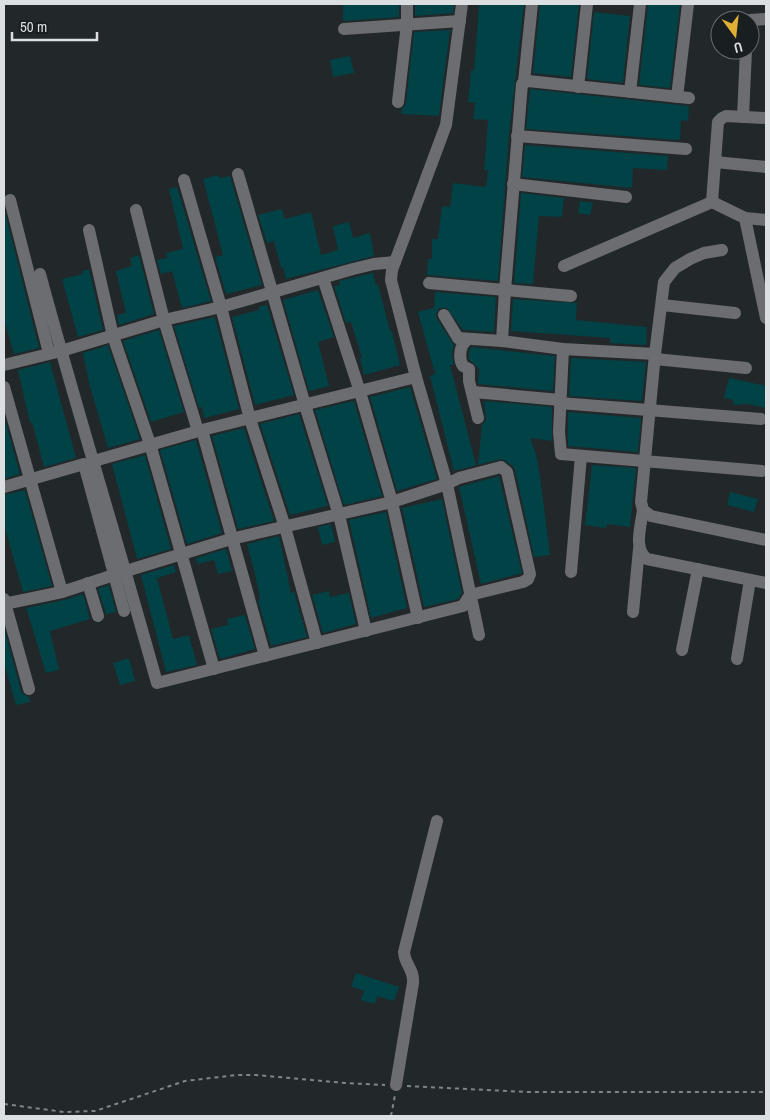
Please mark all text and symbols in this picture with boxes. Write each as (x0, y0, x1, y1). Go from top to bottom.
scale bar (12, 10, 98, 42)
north arrow (710, 10, 760, 60)
text: 50 m (20, 16, 47, 37)
text: U (732, 38, 745, 57)

